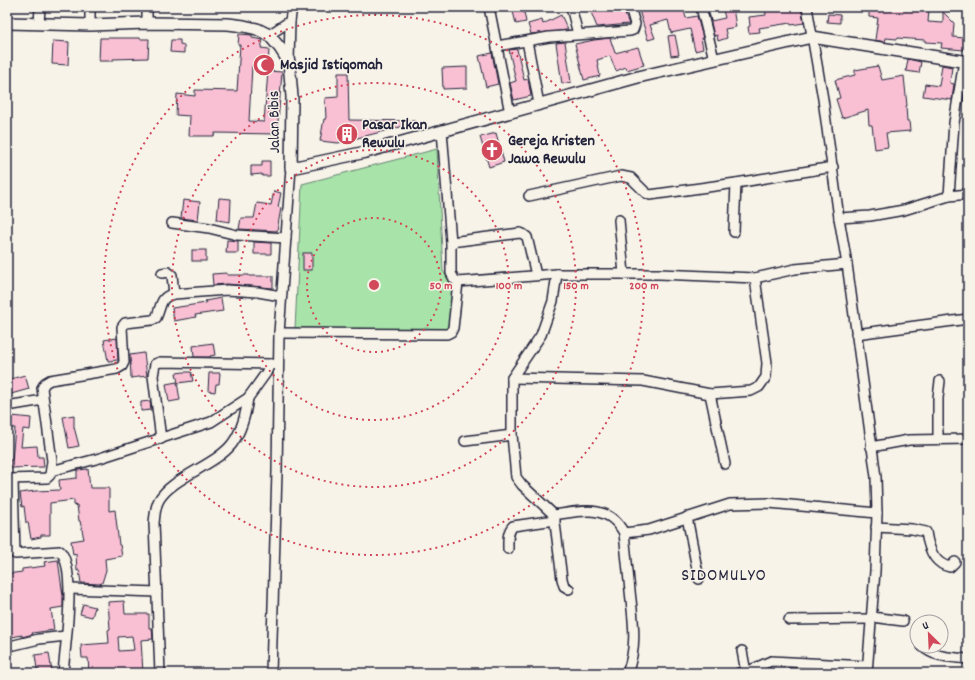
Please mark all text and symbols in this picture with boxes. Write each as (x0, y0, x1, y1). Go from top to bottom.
mosque icon: Masjid Istiqomah (251, 52, 277, 78)
place label: Masjid Istiqomah (280, 54, 383, 77)
street label: Jalan Bibis (263, 90, 287, 154)
place label: Pasar Ikan Rewulu (362, 114, 427, 155)
building icon: Pasar Ikan Rewulu (334, 121, 360, 147)
place label: Gereja Kristen Jawa Rewulu (508, 130, 595, 171)
church icon: Gereja Kristen Jawa Rewulu (479, 137, 505, 163)
centre of rings (367, 278, 381, 292)
text: 50 m (429, 278, 453, 295)
text: 100 m (496, 278, 522, 295)
text: 150 m (563, 278, 589, 295)
text: 200 m (629, 278, 659, 295)
district label: SIDOMULYO (681, 564, 767, 589)
north arrow (909, 614, 949, 654)
text: U (920, 618, 931, 635)

